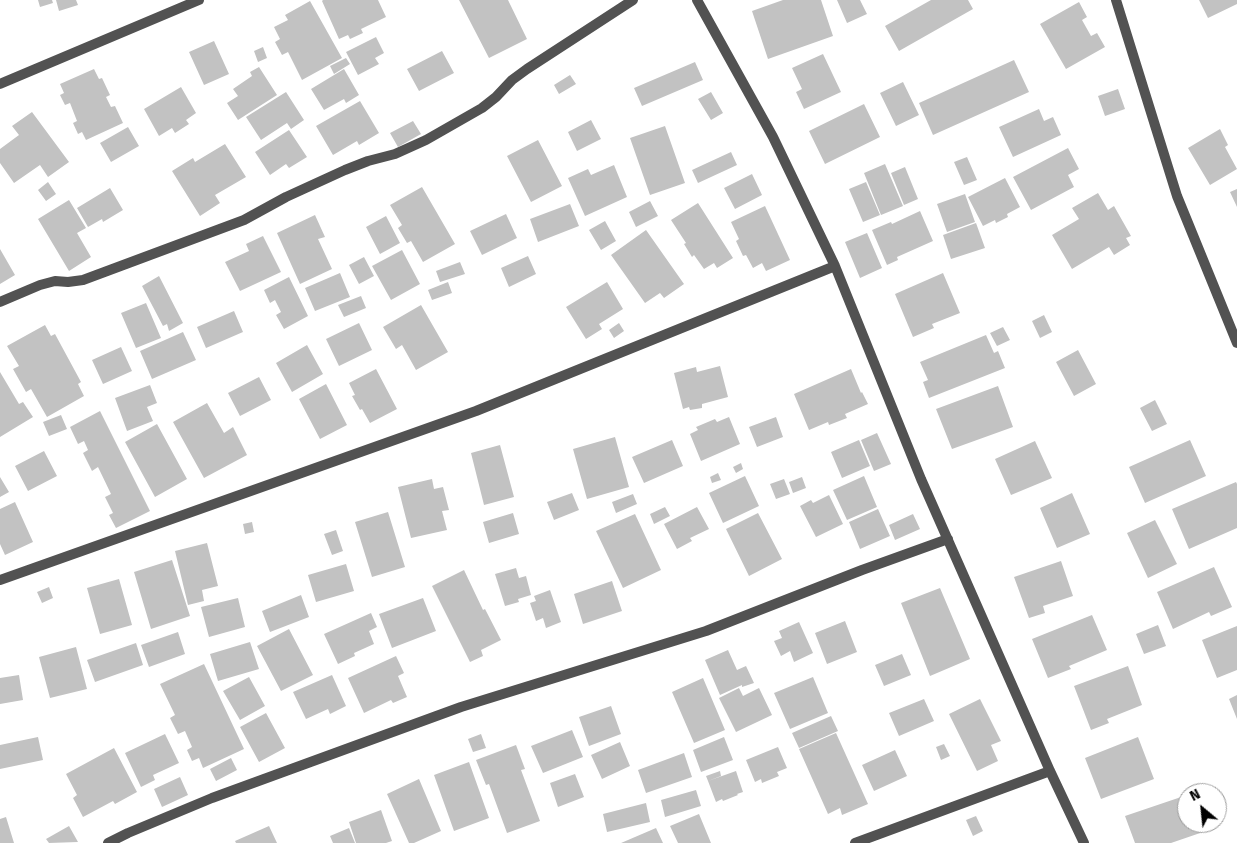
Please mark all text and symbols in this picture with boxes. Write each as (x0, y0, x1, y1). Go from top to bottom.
north arrow (1177, 783, 1227, 833)
text: N (1187, 786, 1203, 805)

